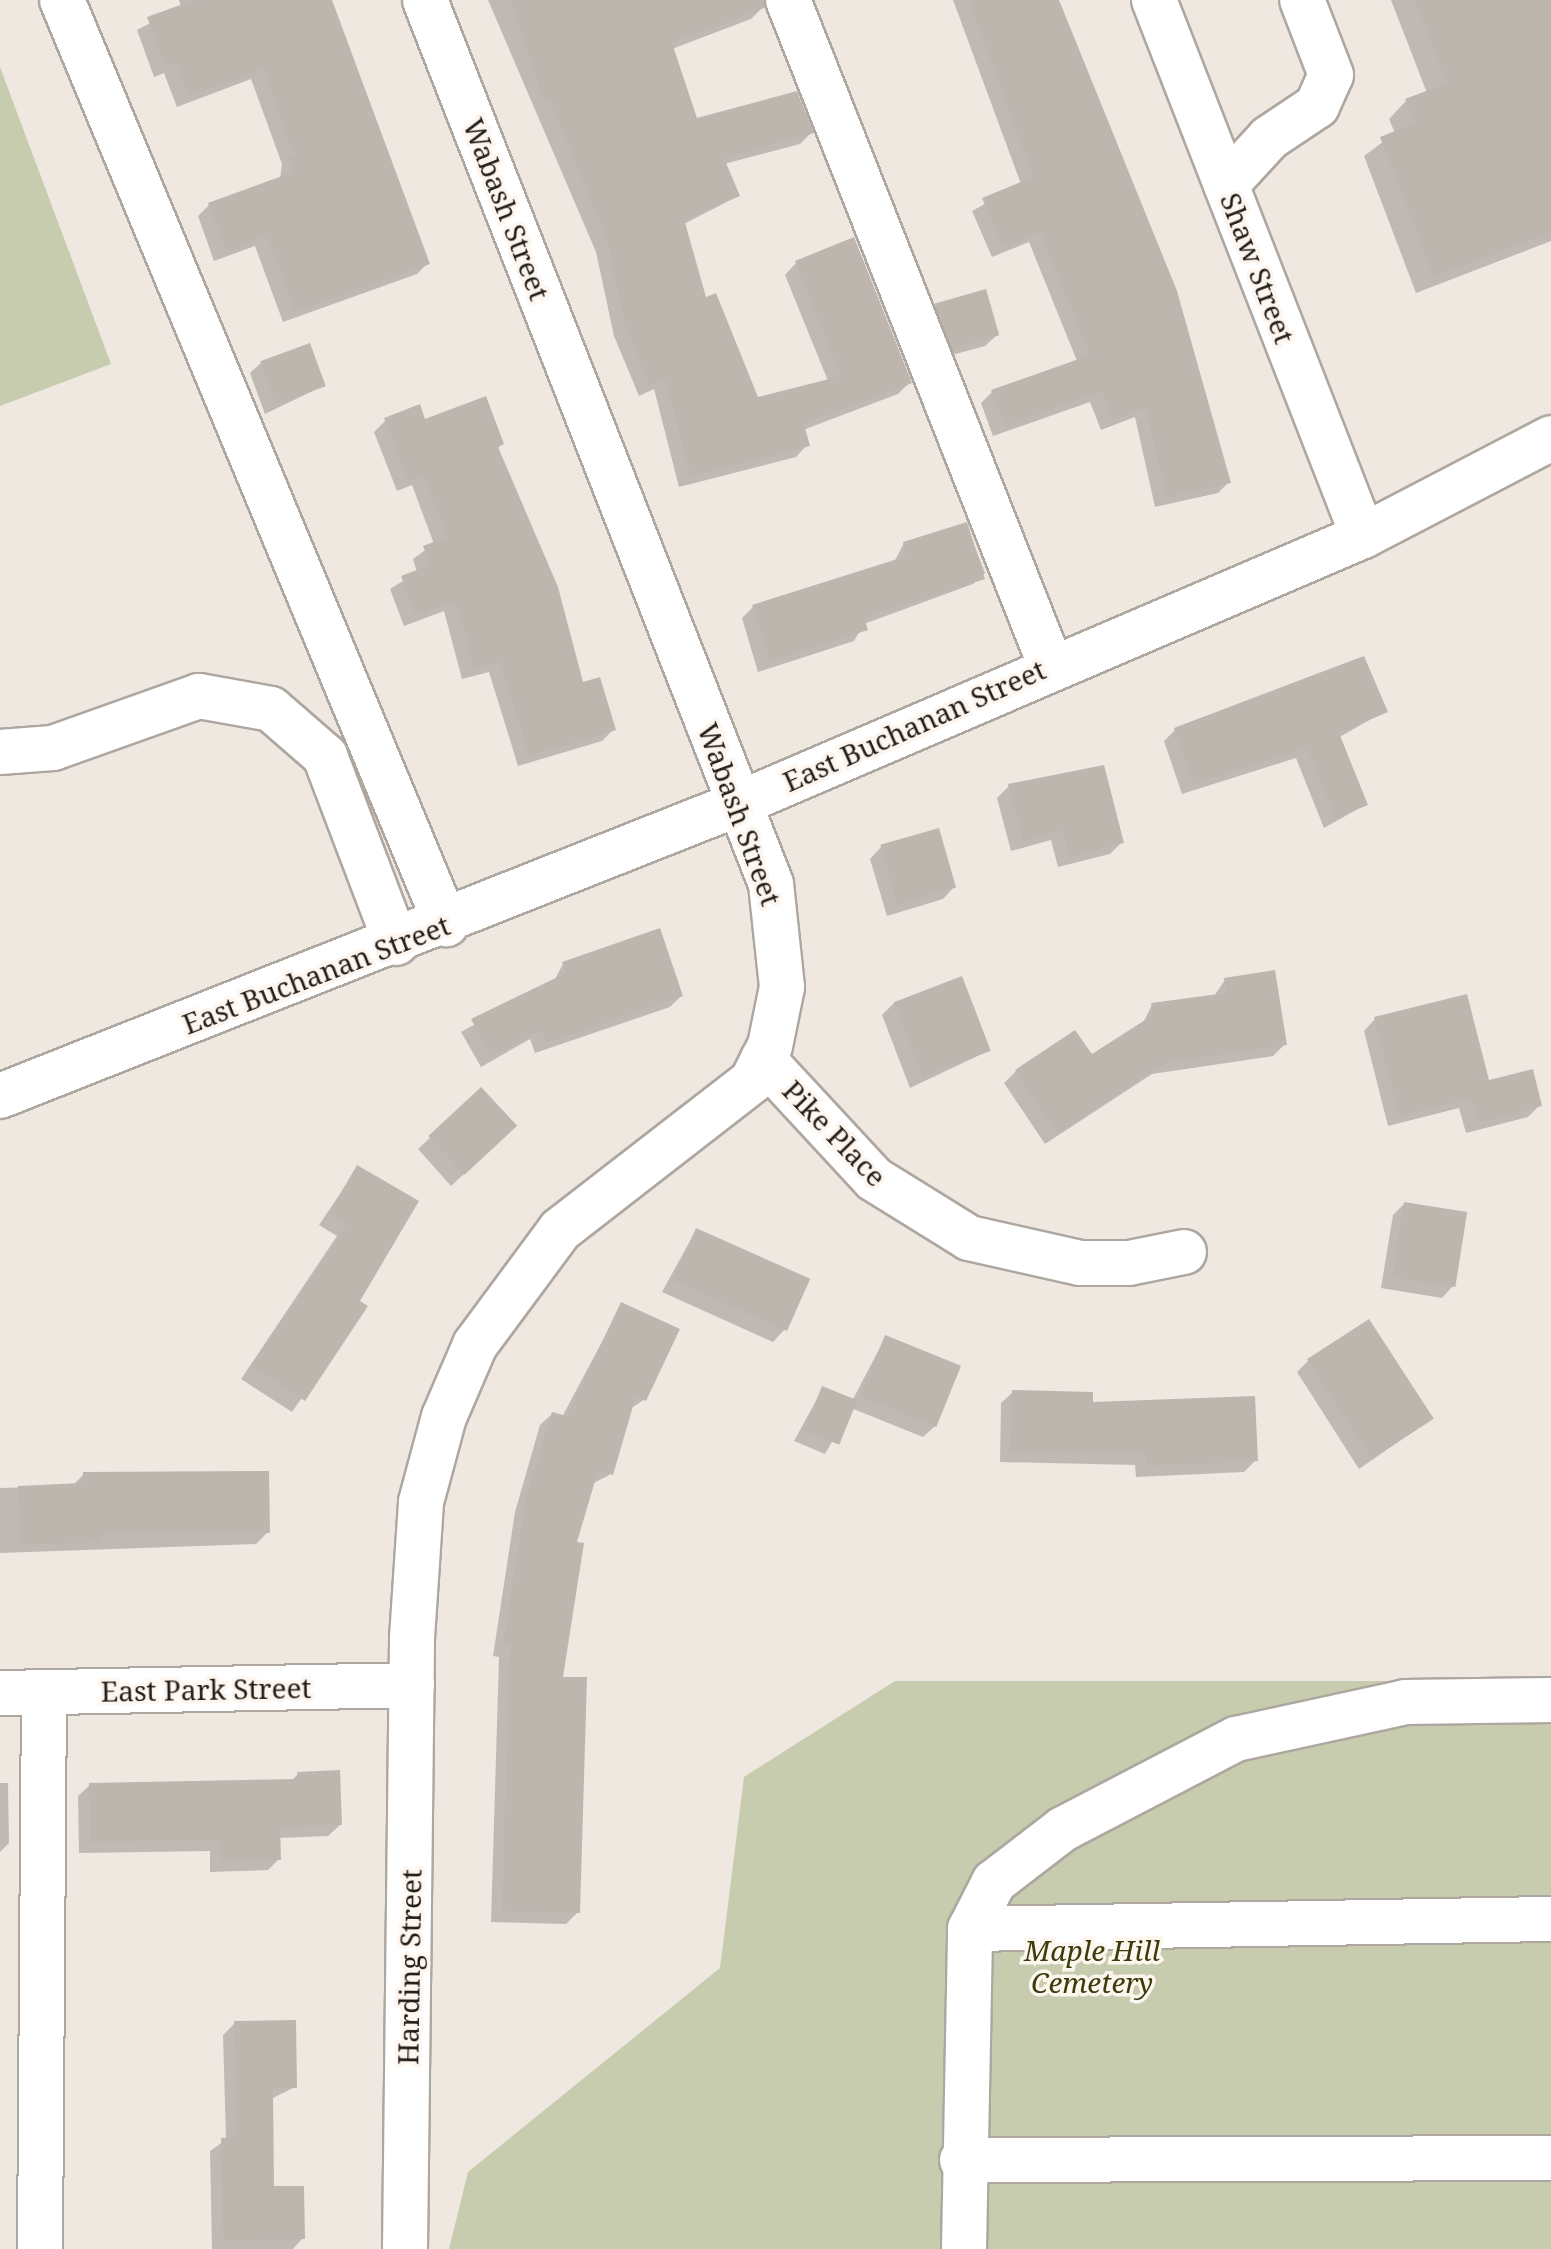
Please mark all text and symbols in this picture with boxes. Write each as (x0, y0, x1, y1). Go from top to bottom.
street label: Wabash Street (457, 113, 557, 305)
street label: Shaw Street (1214, 188, 1302, 348)
street label: East Buchanan Street (778, 652, 1050, 798)
street label: Wabash Street (691, 718, 789, 910)
street label: East Buchanan Street (178, 907, 454, 1041)
street label: Pike Place (776, 1073, 894, 1193)
street label: East Park Street (100, 1670, 312, 1708)
street label: Harding Street (390, 1869, 428, 2065)
park label: Maple Hill Cemetery (1024, 1933, 1160, 1999)

